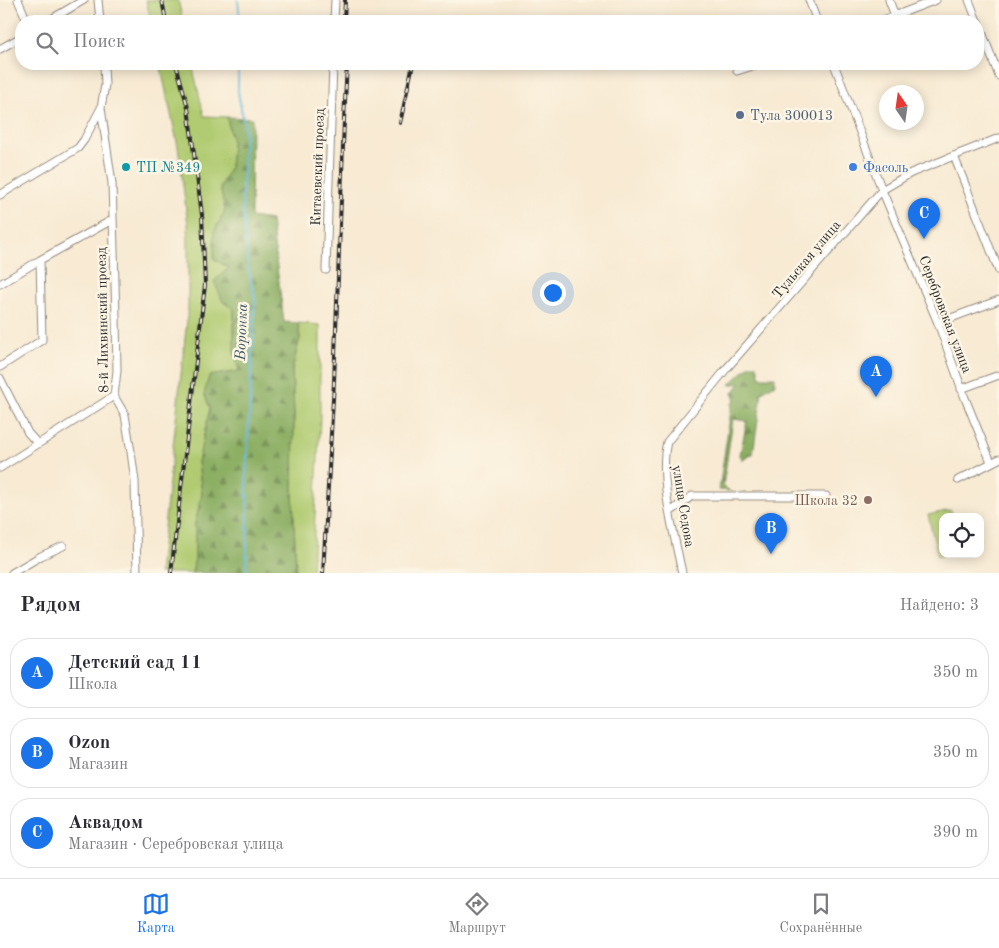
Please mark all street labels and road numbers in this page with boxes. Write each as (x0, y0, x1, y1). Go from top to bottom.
street label: Китаевский проезд (309, 108, 327, 226)
street label: Тульская улица (770, 218, 843, 301)
street label: 8-й Лихвинский проезд (95, 247, 111, 393)
street label: Серебровская улица (916, 254, 974, 375)
street label: улица Седова (670, 464, 696, 548)

